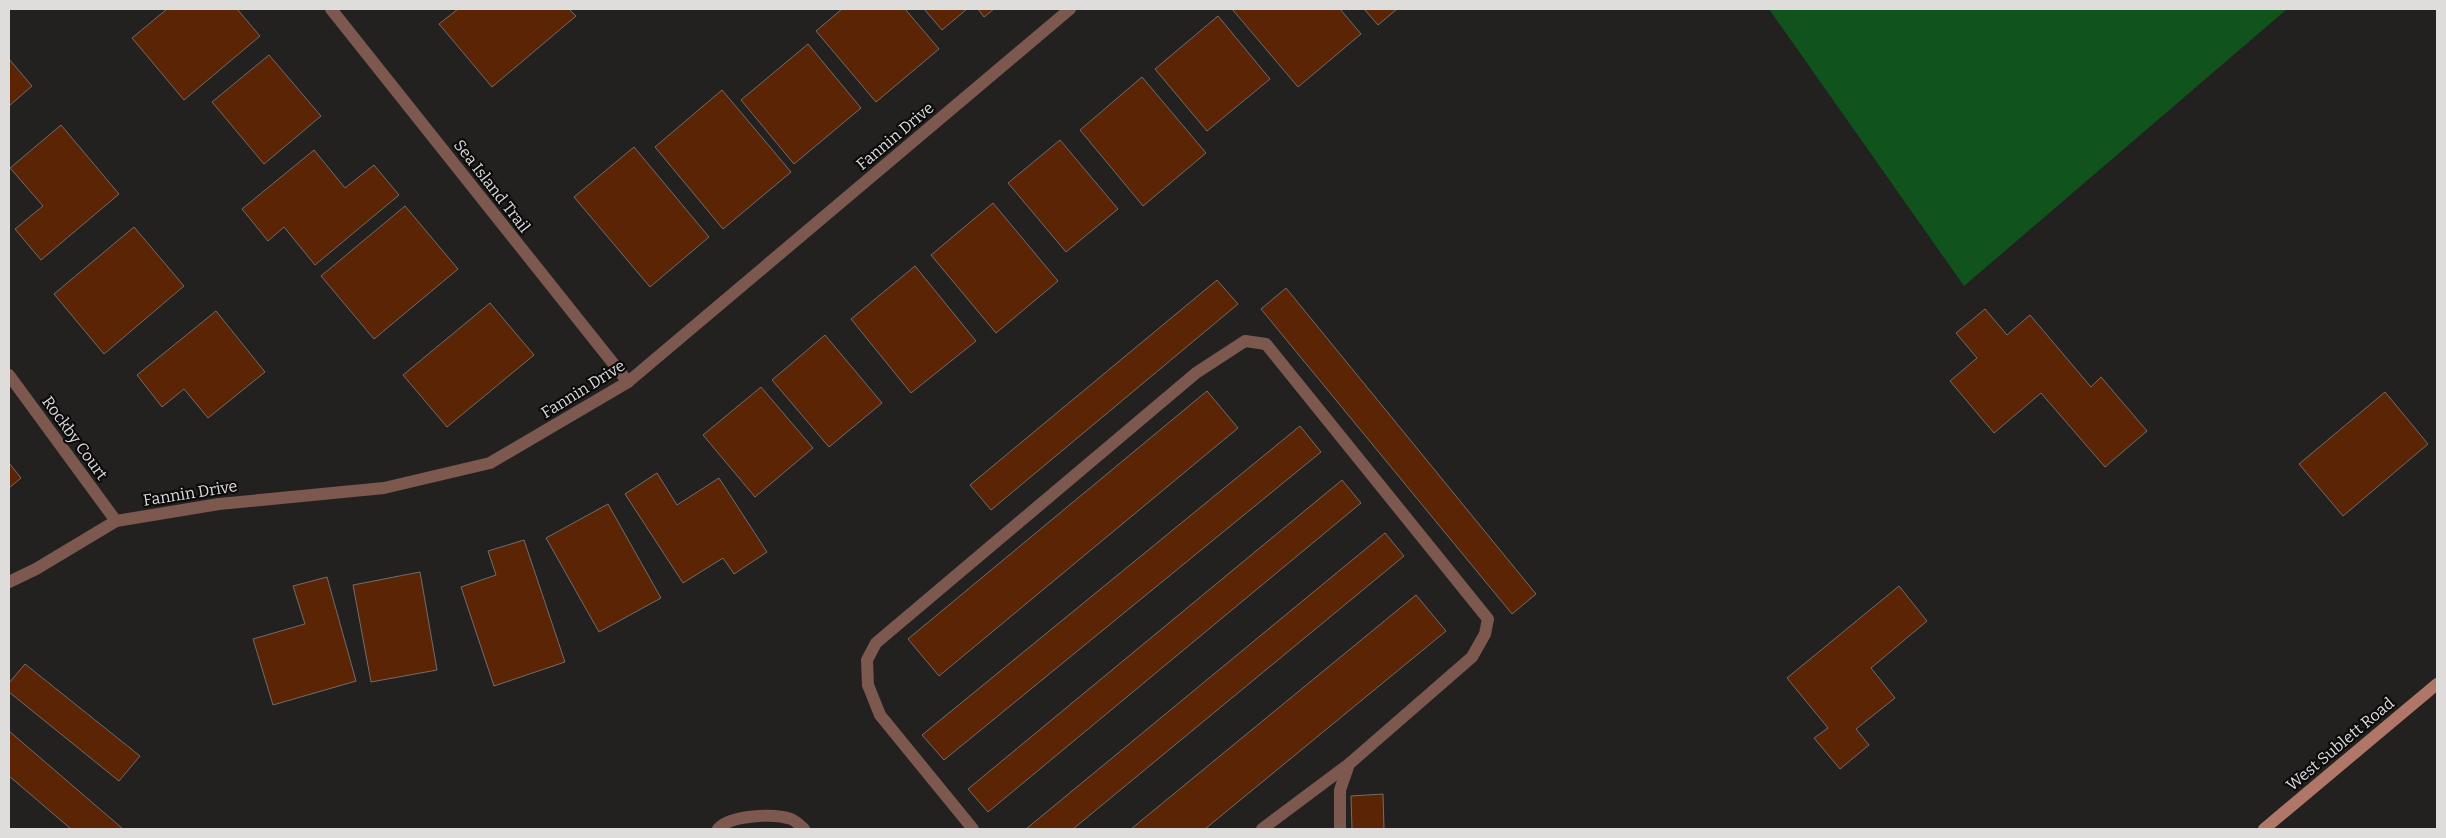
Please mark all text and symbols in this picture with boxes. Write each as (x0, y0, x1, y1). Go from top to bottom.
street label: Fannin Drive (852, 98, 938, 174)
street label: Sea Island Trail (450, 136, 534, 237)
street label: Fannin Drive (538, 356, 628, 422)
street label: Rockby Court (38, 393, 112, 484)
street label: Fannin Drive (142, 476, 238, 510)
street label: West Sublett Road (2282, 693, 2398, 795)

